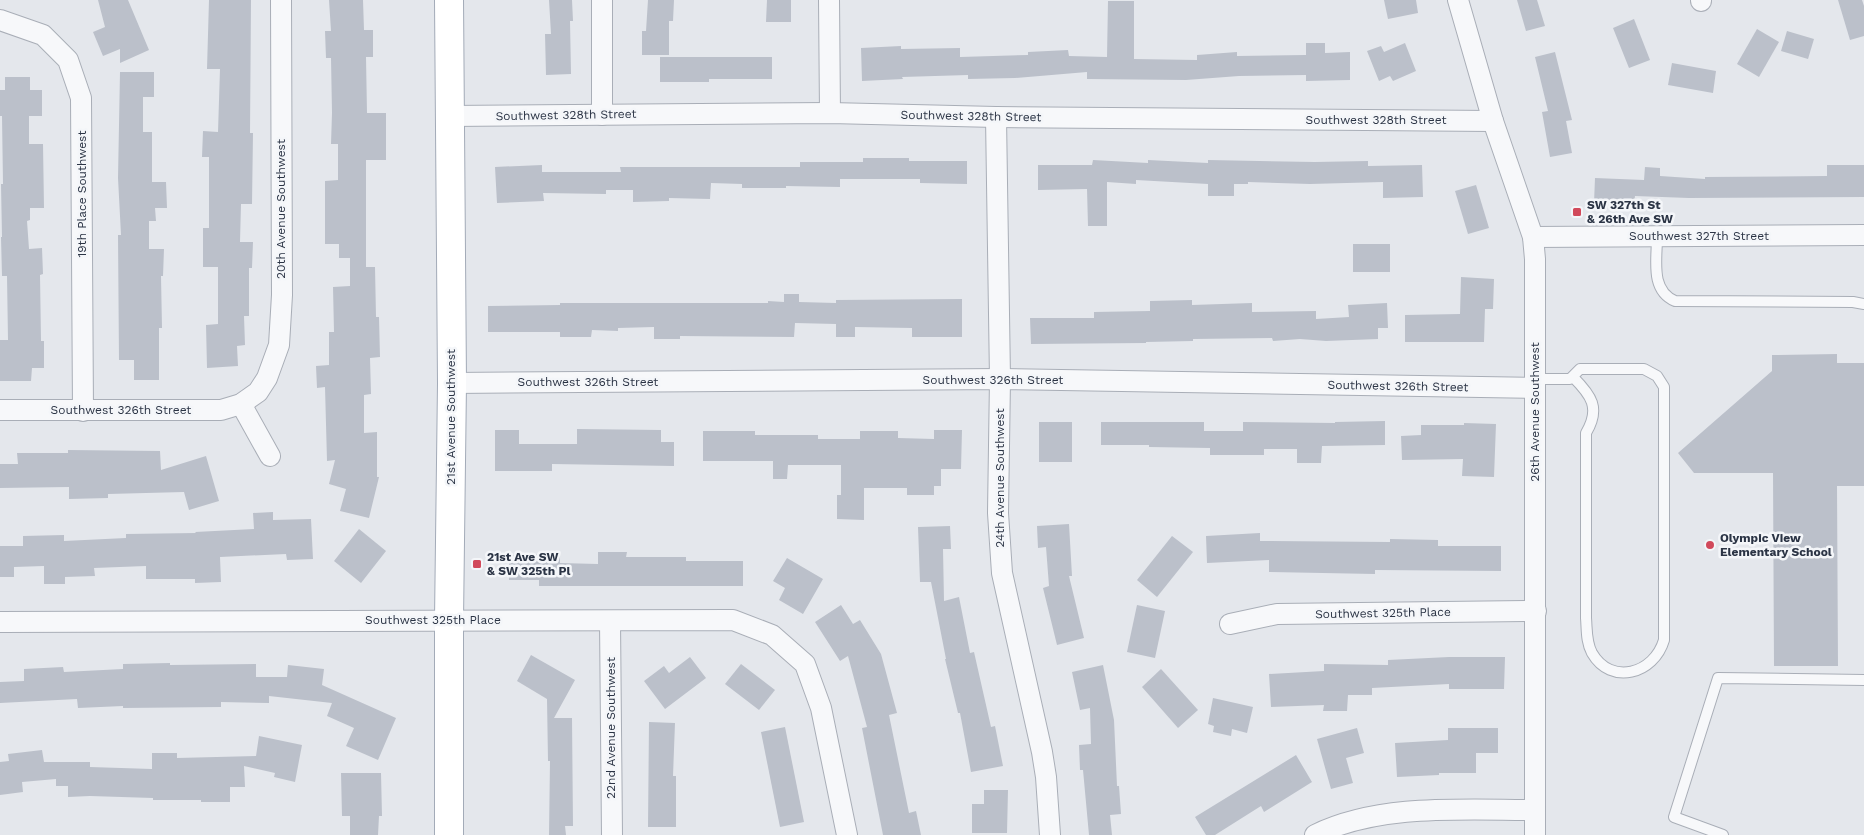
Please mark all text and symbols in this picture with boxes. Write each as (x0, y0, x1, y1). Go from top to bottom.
street label: Southwest 328th Street (495, 107, 637, 123)
street label: Southwest 328th Street (900, 108, 1042, 124)
street label: Southwest 328th Street (1306, 113, 1446, 127)
street label: 19th Place Southwest (75, 131, 89, 257)
street label: 20th Avenue Southwest (274, 139, 288, 279)
place label: SW 327th St & 26th Ave SW (1587, 198, 1673, 226)
marker: SW 327th St & 26th Ave SW (1571, 206, 1583, 218)
street label: Southwest 327th Street (1629, 229, 1769, 243)
street label: 26th Avenue Southwest (1528, 342, 1542, 482)
street label: 21st Avenue Southwest (444, 349, 458, 485)
street label: Southwest 326th Street (923, 373, 1063, 387)
street label: Southwest 326th Street (518, 375, 658, 389)
street label: Southwest 326th Street (1327, 378, 1469, 394)
street label: Southwest 326th Street (51, 403, 191, 417)
street label: 24th Avenue Southwest (993, 408, 1007, 548)
place label: Olympic View Elementary School (1720, 531, 1832, 559)
marker: Olympic View Elementary School (1704, 539, 1716, 551)
place label: 21st Ave SW & SW 325th Pl (487, 550, 571, 578)
marker: 21st Ave SW & SW 325th Pl (471, 558, 483, 570)
street label: Southwest 325th Place (1315, 605, 1451, 621)
street label: Southwest 325th Place (365, 613, 501, 627)
street label: 22nd Avenue Southwest (604, 657, 618, 799)

